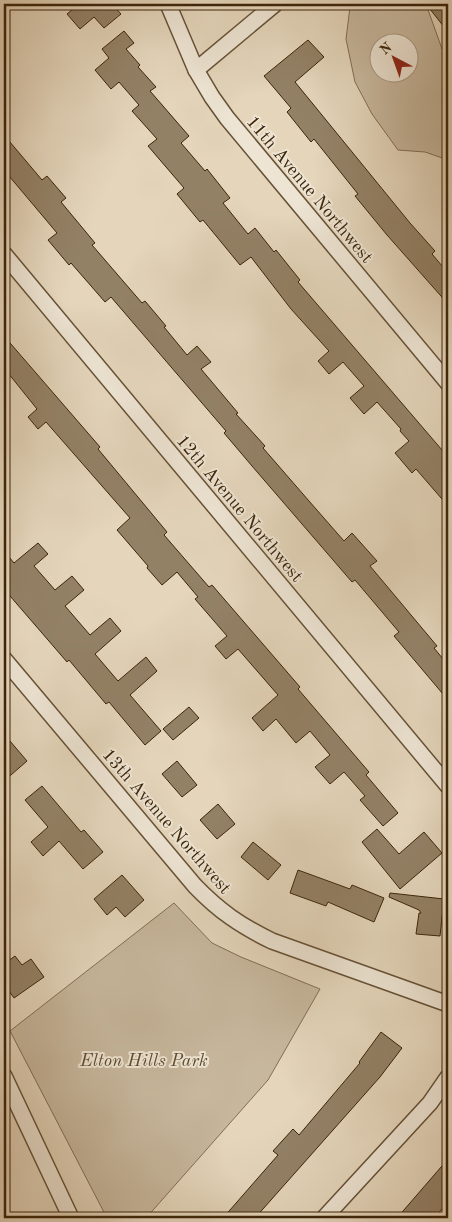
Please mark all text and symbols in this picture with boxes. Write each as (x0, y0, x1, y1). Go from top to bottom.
north arrow (370, 32, 420, 82)
text: N (377, 40, 395, 58)
street label: 11th Avenue Northwest (243, 113, 376, 267)
street label: 12th Avenue Northwest (173, 432, 306, 586)
street label: 13th Avenue Northwest (98, 746, 234, 898)
park label: Elton Hills Park (79, 1052, 208, 1070)

